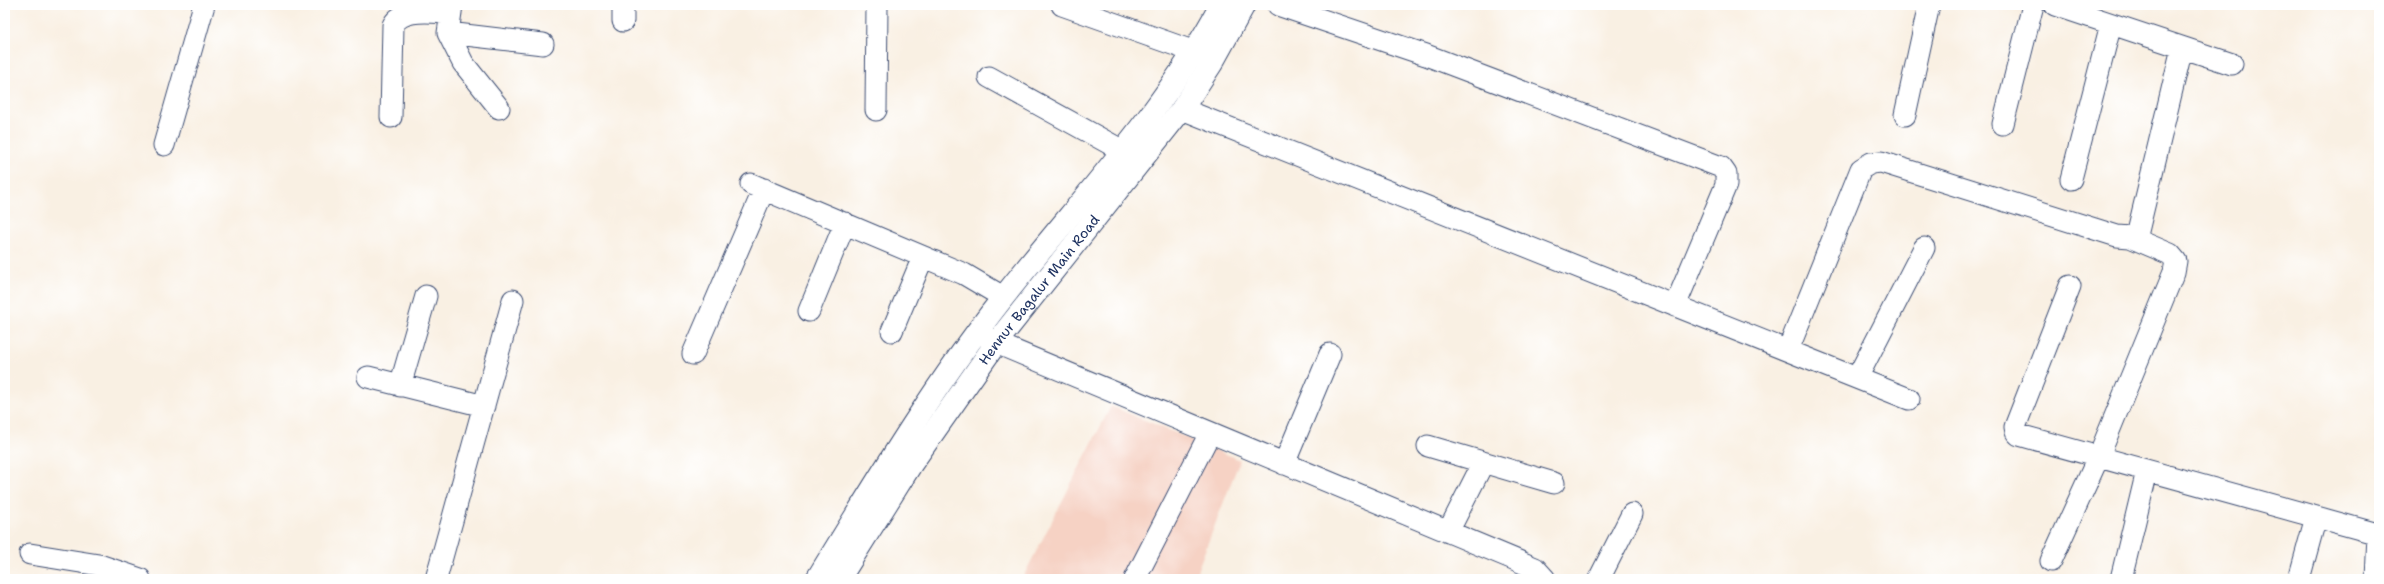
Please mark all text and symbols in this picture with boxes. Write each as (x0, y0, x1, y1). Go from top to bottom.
street label: Hennur Bagalur Main Road (975, 211, 1104, 368)

